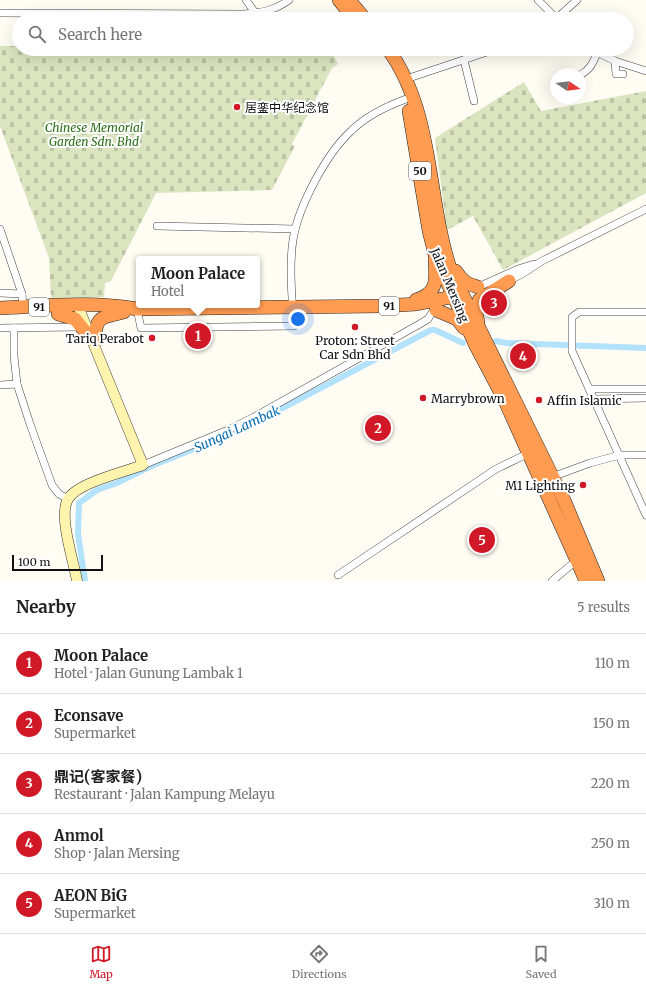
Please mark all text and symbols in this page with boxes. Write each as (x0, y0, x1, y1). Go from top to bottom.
search box (12, 12, 634, 56)
icon: search (26, 23, 48, 45)
text: Search here (58, 25, 142, 44)
north arrow (550, 68, 586, 104)
place label: 居銮中华纪念馆 (245, 100, 329, 115)
marker: 居銮中华纪念馆 (232, 102, 242, 112)
park label: Chinese Memorial Garden Sdn. Bhd (45, 120, 144, 149)
road number: 50 (409, 162, 431, 180)
street label: Jalan Mersing (427, 245, 473, 325)
popup (136, 256, 260, 308)
text: Moon Palace (151, 264, 245, 283)
text: Hotel (151, 283, 184, 300)
pin: 3 (481, 288, 507, 318)
road number: 91 (379, 297, 399, 315)
road number: 91 (29, 298, 49, 316)
your location (288, 309, 308, 329)
pin: 1 (185, 321, 211, 351)
marker: Proton: Street Car Sdn Bhd (350, 322, 360, 332)
place label: Tariq Perabot (66, 331, 144, 346)
marker: Tariq Perabot (147, 333, 157, 343)
place label: Proton: Street Car Sdn Bhd (315, 333, 395, 362)
pin: 4 (510, 341, 536, 371)
place label: Marrybrown (431, 391, 505, 406)
marker: Marrybrown (418, 393, 428, 403)
place label: Affin Islamic (546, 393, 622, 408)
marker: Affin Islamic (534, 395, 544, 405)
water label: Sungai Lambak (191, 402, 283, 456)
pin: 2 (365, 413, 391, 443)
place label: M1 Lighting (505, 478, 576, 493)
marker: M1 Lighting (578, 480, 588, 490)
pin: 5 (469, 525, 495, 555)
scale bar (12, 553, 103, 572)
text: 100 m (18, 555, 50, 569)
text: Nearby (16, 596, 76, 618)
text: 5 results (577, 599, 630, 616)
text: Moon Palace (54, 646, 148, 665)
text: 1 (26, 655, 32, 672)
text: 110 m (595, 655, 630, 672)
text: Hotel · Jalan Gunung Lambak 1 (54, 665, 243, 682)
text: Econsave (54, 706, 123, 725)
text: 2 (25, 715, 33, 732)
text: 150 m (593, 715, 630, 732)
text: Supermarket (54, 725, 136, 742)
text: 鼎记(客家餐) (54, 767, 142, 786)
text: 3 (25, 775, 33, 792)
text: 220 m (591, 775, 630, 792)
text: Restaurant · Jalan Kampung Melayu (54, 786, 275, 803)
text: Anmol (54, 826, 104, 845)
text: 4 (25, 835, 33, 852)
text: 250 m (591, 835, 630, 852)
text: Shop · Jalan Mersing (54, 845, 180, 862)
text: AEON BiG (54, 886, 127, 905)
text: 5 (25, 895, 33, 912)
text: 310 m (593, 895, 630, 912)
text: Supermarket (54, 905, 136, 922)
tab: Map (89, 943, 113, 981)
tab: Directions (292, 943, 347, 981)
tab: Saved (525, 943, 557, 981)

